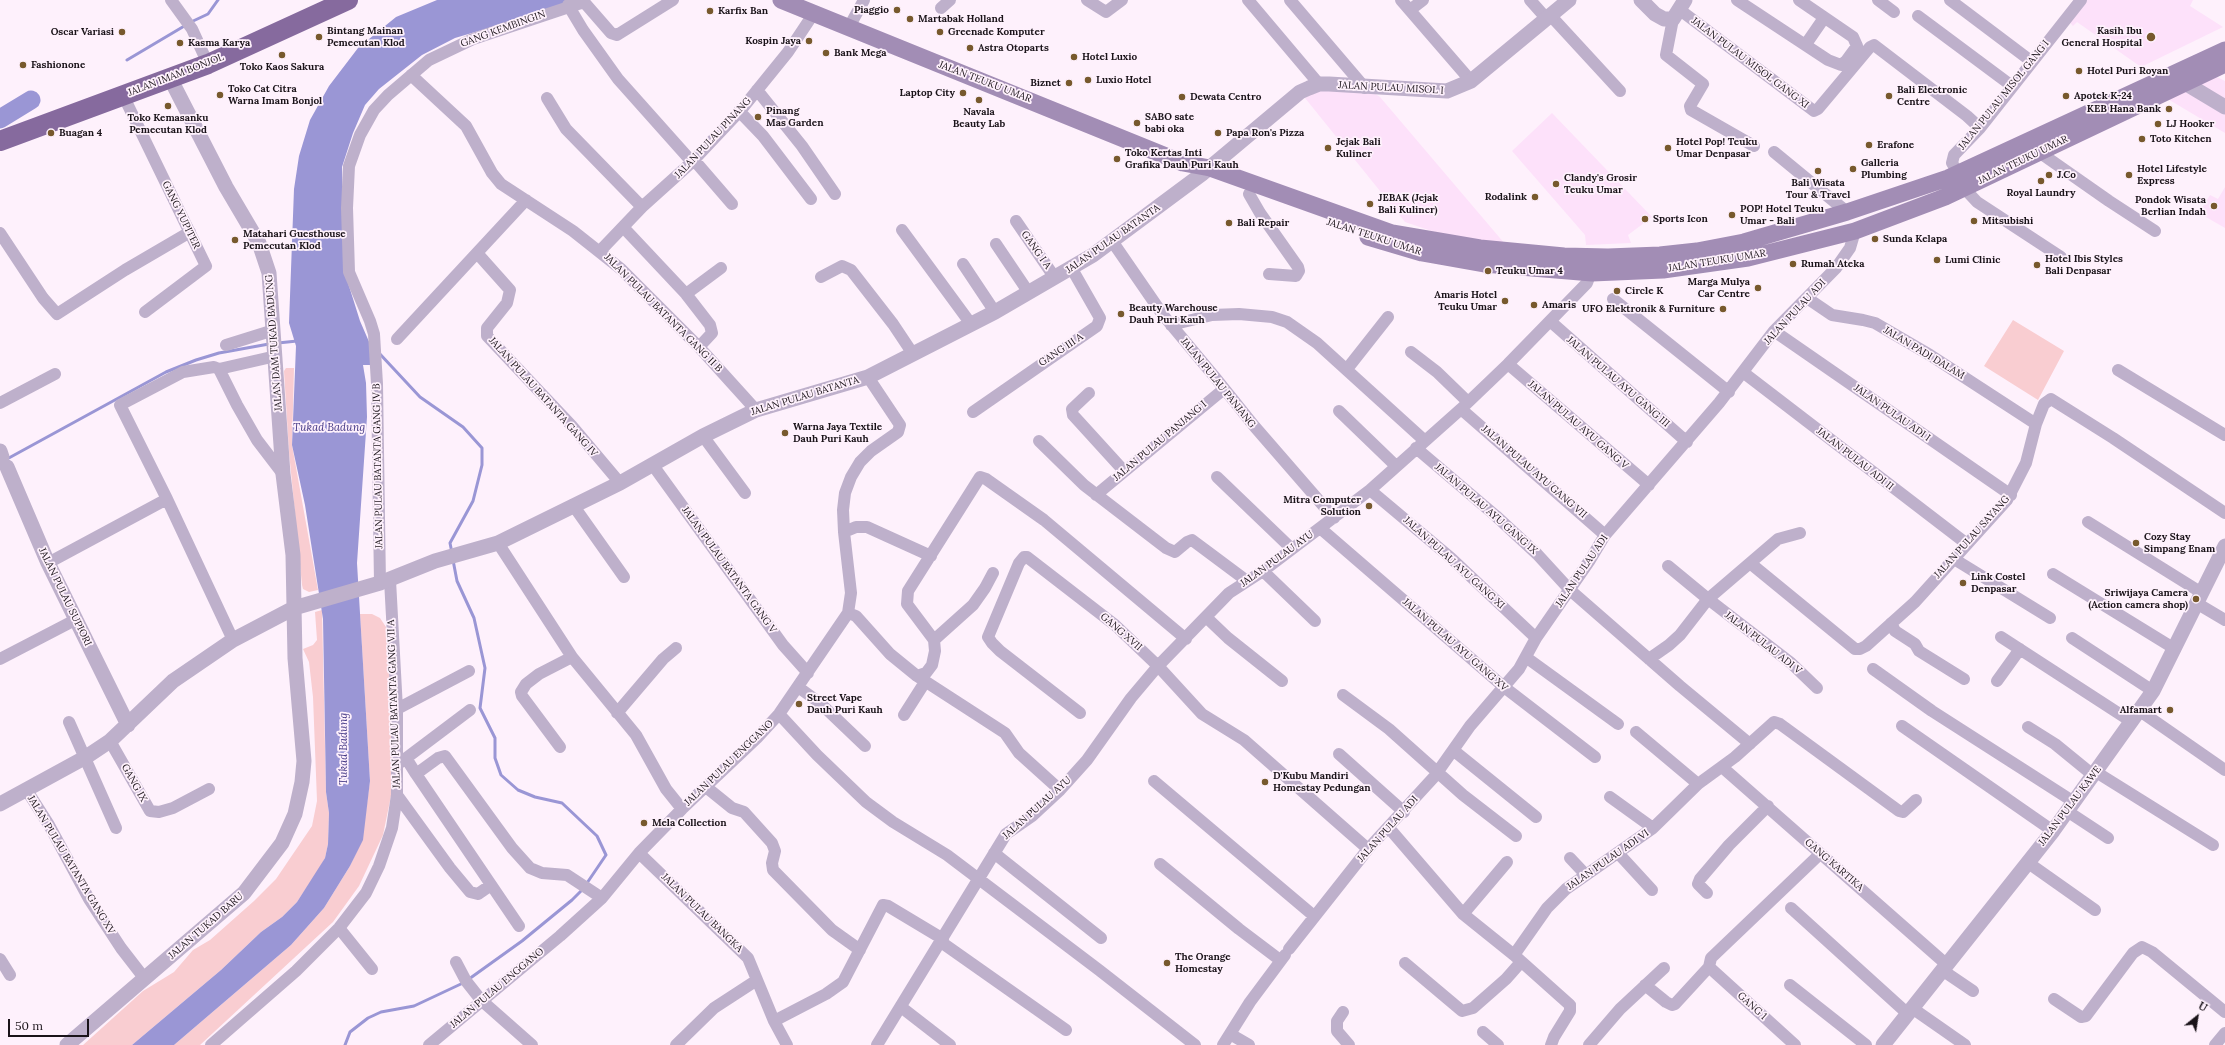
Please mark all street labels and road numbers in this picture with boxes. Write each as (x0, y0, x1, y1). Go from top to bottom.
street label: GANG KEMBINGIN (459, 8, 547, 50)
street label: JALAN PULAU MISOL GANG XI (1689, 15, 1811, 111)
street label: JALAN PULAU MISOL GANG I (1956, 38, 2052, 152)
street label: JALAN IMAM BONJOL (126, 51, 226, 99)
street label: JALAN TEUKU UMAR (937, 59, 1033, 105)
street label: JALAN PULAU MISOL I (1338, 79, 1444, 97)
street label: JALAN PULAU PINANG (672, 95, 754, 181)
street label: JALAN TEUKU UMAR (1976, 133, 2070, 187)
street label: GANG YUPITER (159, 179, 203, 251)
street label: JALAN PULAU BATANTA (1064, 202, 1162, 276)
street label: JALAN TEUKU UMAR (1325, 216, 1423, 258)
street label: GANG I A (1018, 229, 1054, 271)
street label: JALAN TEUKU UMAR (1667, 247, 1767, 275)
street label: JALAN PULAU BATANTA GANG II B (601, 251, 725, 375)
street label: JALAN DAM TUKAD BADUNG (263, 274, 285, 412)
street label: JALAN PULAU ADI (1762, 277, 1828, 347)
street label: JALAN PADI DALAM (1881, 324, 1967, 382)
street label: GANG III A (1037, 331, 1085, 369)
street label: JALAN PULAU AYU GANG III (1564, 334, 1672, 430)
street label: JALAN PULAU BATANTA GANG IV (486, 335, 600, 459)
street label: JALAN PULAU PANJANG (1178, 336, 1258, 430)
street label: JALAN PULAU BATANTA (750, 374, 860, 418)
street label: JALAN PULAU AYU GANG V (1526, 378, 1630, 472)
street label: JALAN PULAU ADI I (1851, 382, 1933, 444)
street label: JALAN PULAU BATANTA GANG IV B (371, 383, 385, 549)
street label: JALAN PULAU PANJANG I (1111, 398, 1209, 484)
street label: JALAN PULAU AYU GANG VII (1479, 423, 1589, 521)
street label: JALAN PULAU ADI II (1814, 425, 1896, 493)
street label: JALAN PULAU AYU GANG IX (1432, 461, 1540, 557)
street label: JALAN PULAU SAYANG (1932, 493, 2012, 581)
street label: JALAN PULAU BATANTA GANG V (679, 505, 779, 635)
street label: JALAN PULAU AYU GANG XI (1401, 514, 1507, 612)
street label: JALAN PULAU AYU (1238, 528, 1316, 590)
street label: JALAN PULAU ADI (1553, 532, 1611, 610)
street label: JALAN PULAU SUPIORI (36, 546, 94, 648)
street label: JALAN PULAU AYU GANG XV (1400, 596, 1510, 694)
street label: JALAN PULAU ADI V (1722, 609, 1804, 677)
street label: GANG XVII (1098, 611, 1144, 653)
street label: JALAN PULAU BATANTA GANG VII A (385, 619, 403, 789)
street label: JALAN PULAU ENGGANO (682, 718, 776, 808)
street label: GANG IX (119, 762, 149, 804)
street label: JALAN PULAU KAWE (2036, 764, 2104, 848)
street label: JALAN PULAU AYU (1000, 774, 1074, 842)
street label: JALAN PULAU BATANTA GANG XV (25, 793, 117, 937)
street label: JALAN PULAU ADI (1355, 793, 1421, 865)
street label: JALAN PULAU ADI VI (1565, 827, 1651, 893)
street label: GANG KARTIKA (1802, 836, 1866, 894)
street label: JALAN PULAU BANGKA (659, 871, 745, 955)
street label: JALAN TUKAD BARU (166, 890, 246, 962)
street label: JALAN PULAU ENGGANO (448, 945, 546, 1031)
street label: GANG 1 (1735, 990, 1769, 1022)

